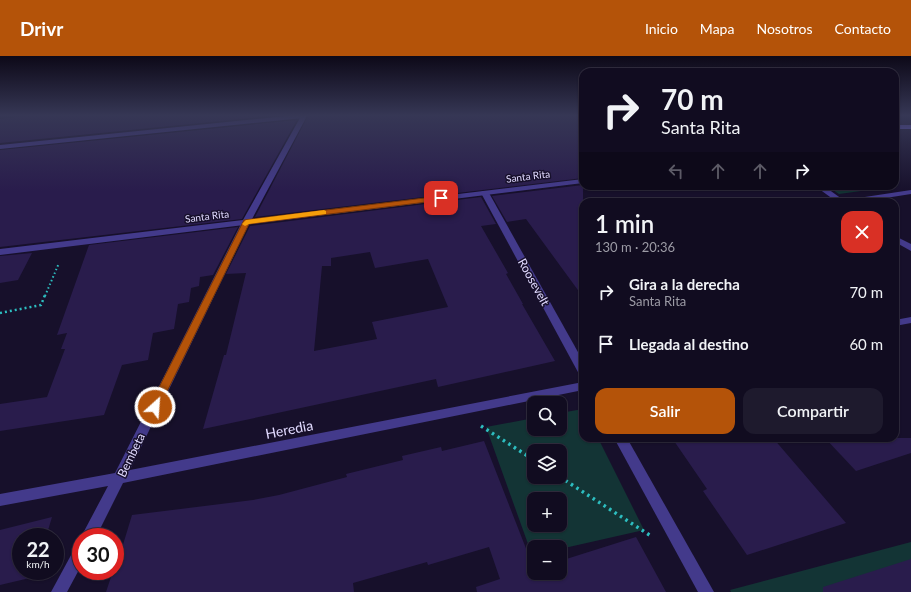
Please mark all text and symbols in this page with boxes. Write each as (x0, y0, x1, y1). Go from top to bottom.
text: Drivr (20, 17, 63, 40)
text: Inicio (645, 20, 678, 37)
text: Mapa (700, 20, 734, 37)
text: Nosotros (756, 20, 813, 37)
text: Contacto (835, 20, 891, 37)
text: 70 m (661, 82, 724, 116)
icon: right (595, 84, 647, 136)
text: Santa Rita (661, 116, 740, 138)
icon: left (665, 160, 687, 182)
icon: ahead (707, 160, 729, 182)
icon: ahead (749, 160, 771, 182)
icon: right (791, 160, 813, 182)
street label: Santa Rita (505, 167, 551, 185)
pin (424, 181, 458, 215)
icon: arrive (430, 187, 452, 209)
street label: Santa Rita (184, 207, 230, 225)
text: 1 min (595, 209, 654, 238)
button: close (841, 211, 883, 253)
text: 130 m · 20:36 (595, 239, 675, 255)
street label: Roosevelt (515, 256, 553, 309)
text: Gira a la derecha (629, 275, 740, 293)
icon: right (595, 281, 617, 303)
text: 70 m (849, 283, 883, 301)
text: Santa Rita (629, 293, 686, 309)
icon: arrive (595, 333, 617, 355)
text: Llegada al destino (629, 335, 749, 353)
text: 60 m (849, 335, 883, 353)
position arrow (134, 386, 176, 428)
button: Salir (595, 388, 735, 434)
button: Compartir (743, 388, 883, 434)
map controls (527, 396, 567, 580)
button: search (527, 396, 567, 436)
street label: Heredia (264, 416, 314, 442)
street label: Bembeta (114, 430, 148, 479)
button: layers (527, 444, 567, 484)
button: + (527, 492, 567, 532)
speed limit sign: 30 (72, 528, 124, 580)
text: 22 (26, 537, 50, 561)
button: − (527, 540, 567, 580)
text: km/h (26, 558, 50, 570)

